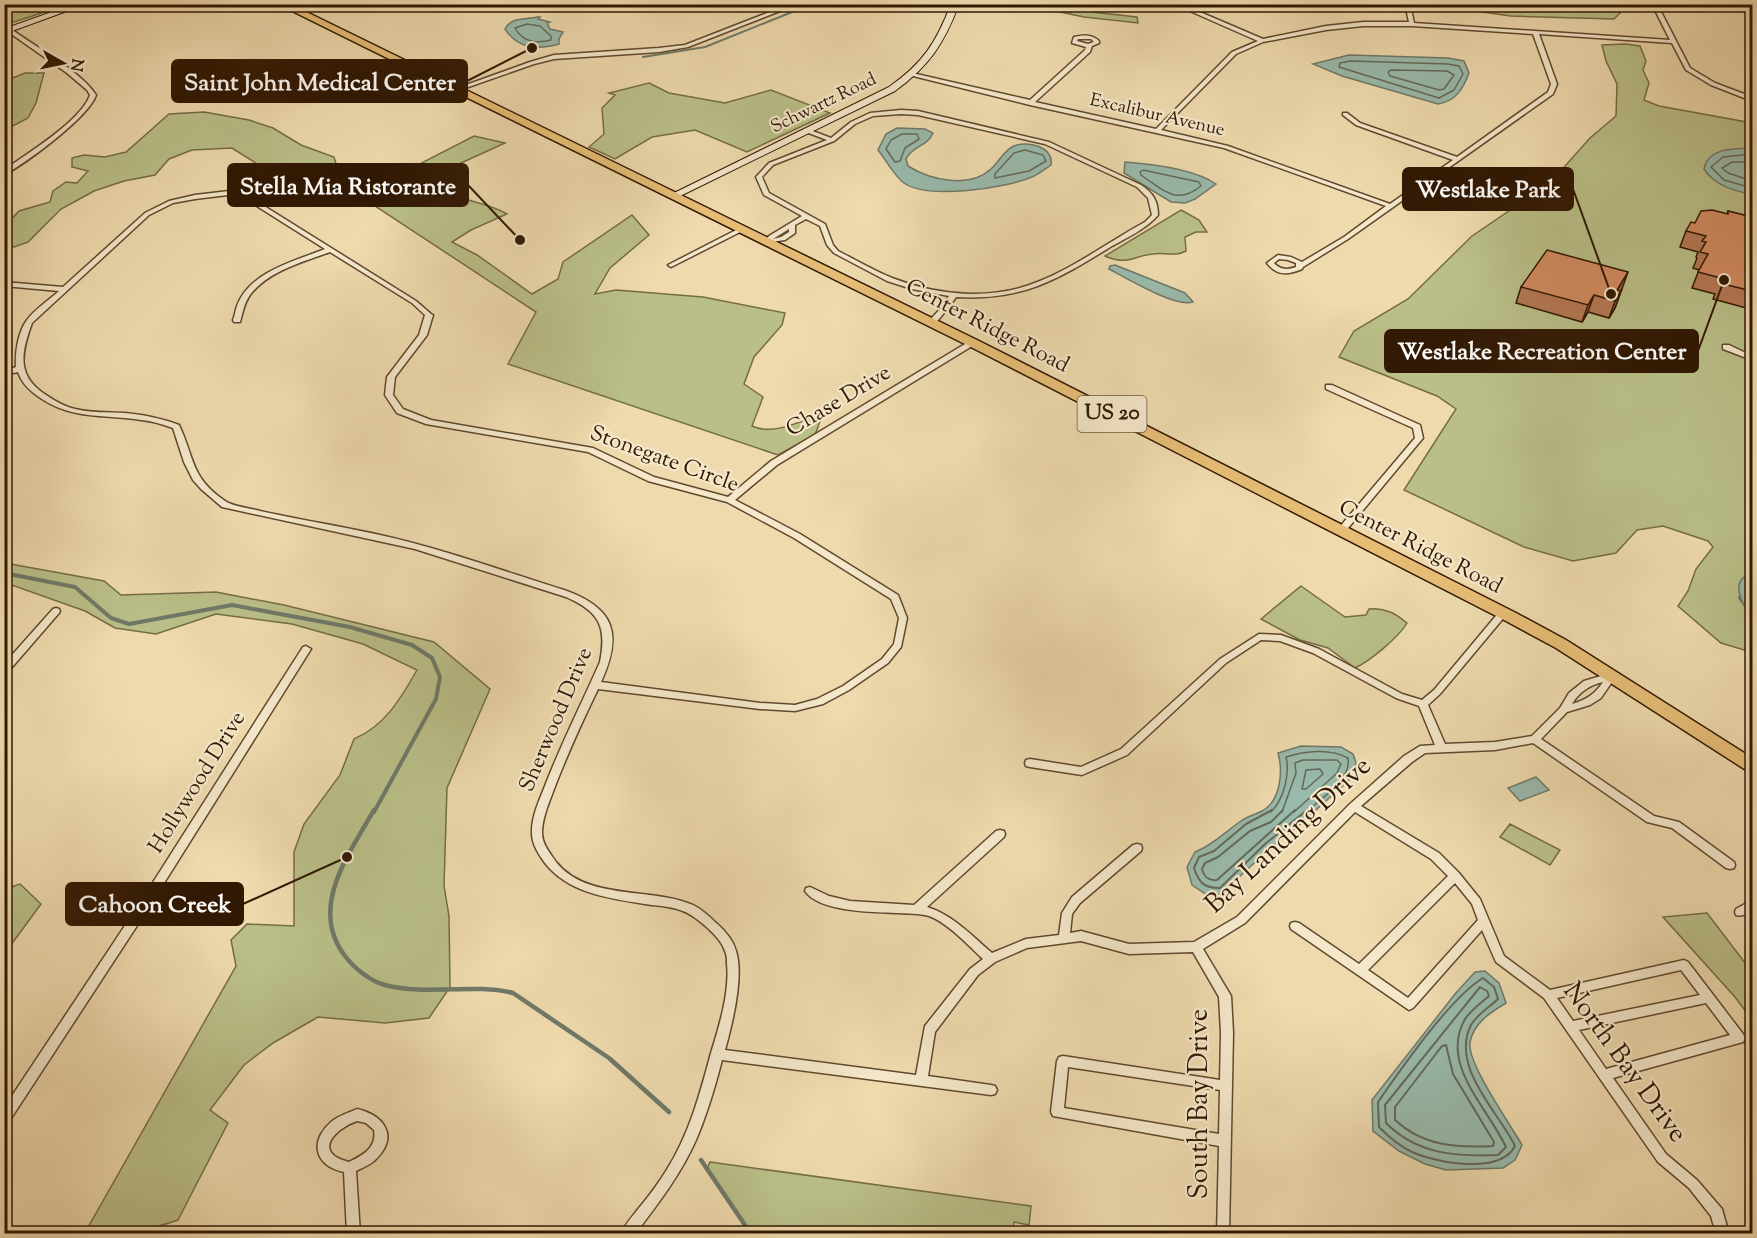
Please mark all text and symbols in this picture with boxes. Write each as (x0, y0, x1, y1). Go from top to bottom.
north arrow (33, 33, 93, 93)
text: N (63, 57, 88, 73)
callout: Saint John Medical Center (172, 60, 467, 102)
text: Saint John Medical Center (184, 67, 457, 101)
street label: Schwartz Road (767, 67, 881, 141)
street label: Excalibur Avenue (1087, 88, 1227, 144)
callout: Stella Mia Ristorante (228, 164, 468, 206)
callout: Westlake Park (1403, 168, 1573, 210)
text: Stella Mia Ristorante (240, 171, 456, 205)
text: Westlake Park (1415, 174, 1562, 208)
street label: Center Ridge Road (900, 272, 1074, 382)
callout: Westlake Recreation Center (1385, 330, 1698, 372)
text: Westlake Recreation Center (1398, 336, 1687, 370)
street label: Chase Drive (780, 358, 898, 446)
road number: US 20 (1078, 396, 1146, 432)
street label: Stonegate Circle (585, 418, 743, 502)
street label: Center Ridge Road (1333, 493, 1507, 603)
street label: Sherwood Drive (512, 643, 602, 797)
street label: Hollywood Drive (141, 706, 255, 860)
street label: Bay Landing Drive (1197, 748, 1381, 924)
callout: Cahoon Creek (66, 883, 243, 925)
text: Cahoon Creek (79, 889, 232, 923)
street label: North Bay Drive (1552, 975, 1696, 1151)
street label: South Bay Drive (1181, 1009, 1220, 1199)

